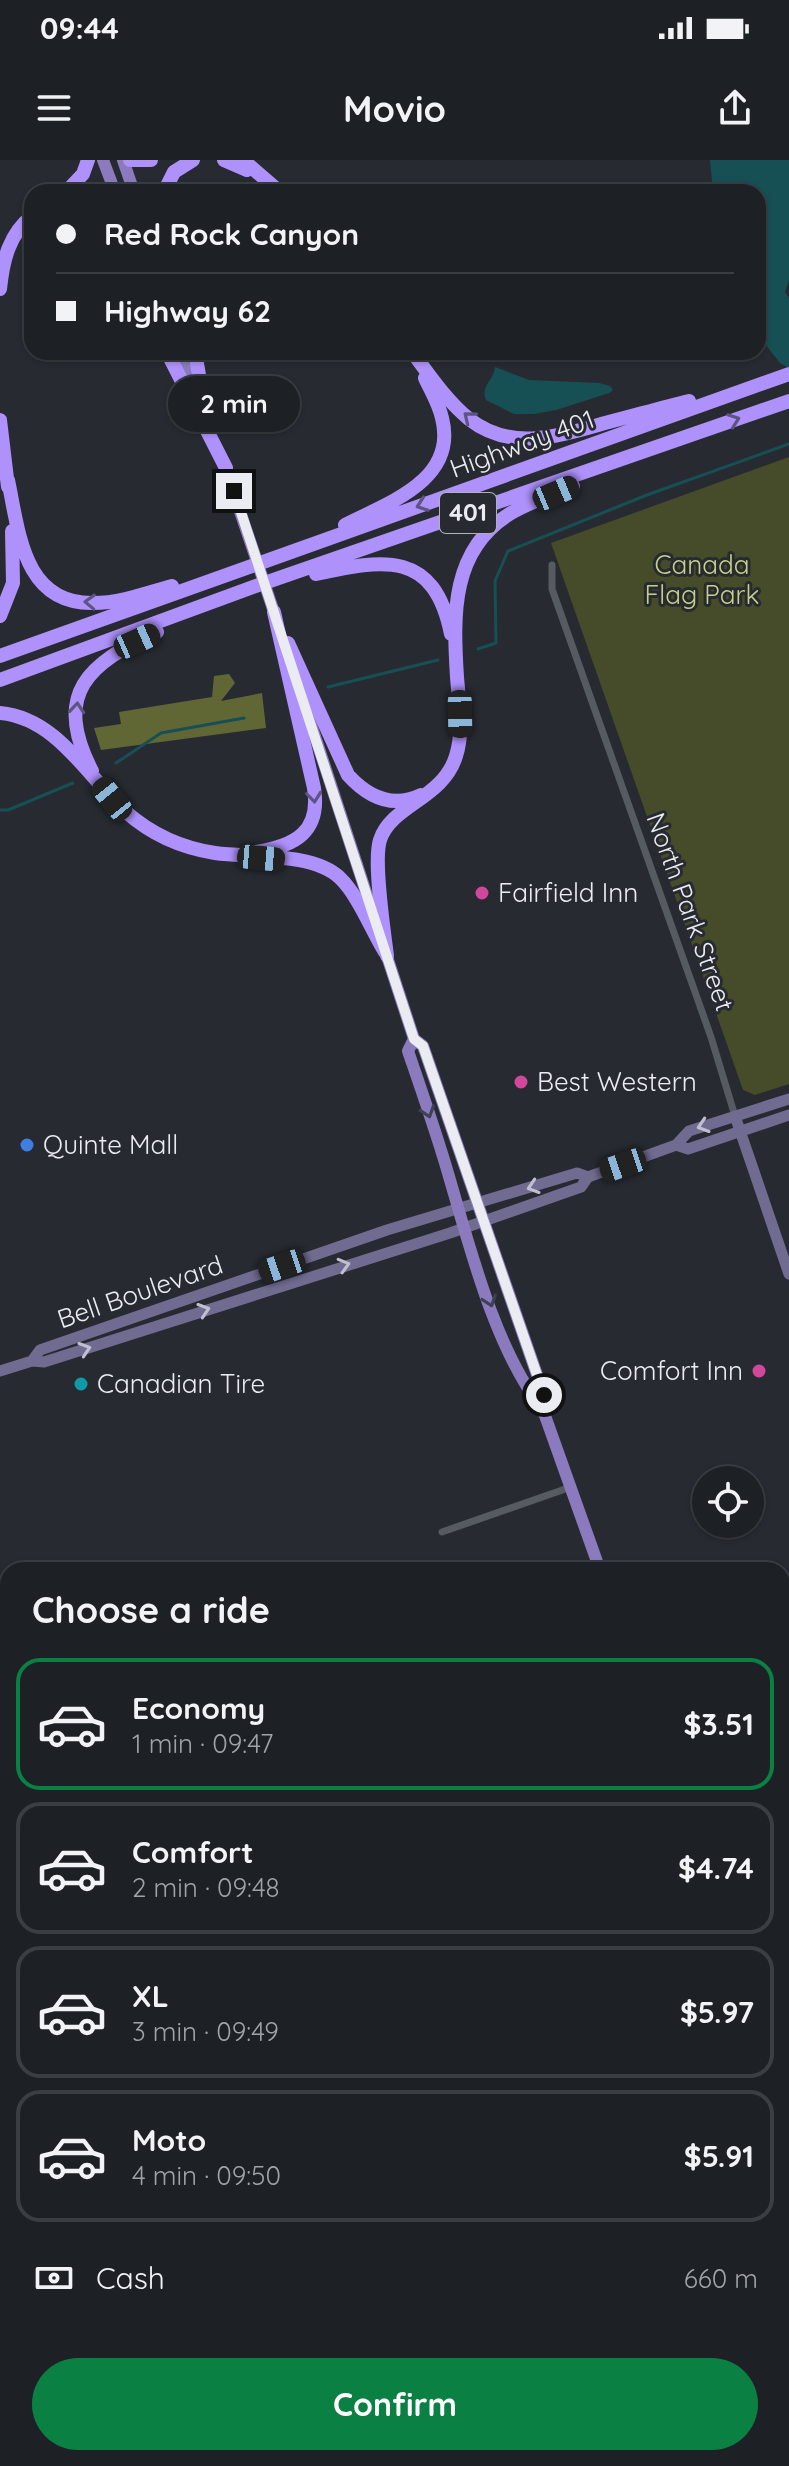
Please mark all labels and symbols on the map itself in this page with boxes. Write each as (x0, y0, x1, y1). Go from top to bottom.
callout: 2 min (168, 375, 300, 431)
street label: Highway 401 (445, 402, 599, 485)
one-way arrow (463, 413, 478, 427)
one-way arrow (727, 413, 741, 430)
route end (216, 473, 252, 509)
car (529, 473, 583, 513)
road number: 401 (440, 493, 496, 533)
one-way arrow (415, 496, 429, 512)
park label: Canada Flag Park (645, 548, 759, 611)
one-way arrow (83, 593, 95, 610)
car (110, 620, 164, 662)
car (448, 690, 472, 738)
one-way arrow (68, 701, 85, 714)
car (88, 773, 136, 825)
one-way arrow (306, 791, 323, 804)
street label: North Park Street (639, 808, 742, 1015)
car (236, 844, 286, 872)
place label: Fairfield Inn (498, 876, 638, 909)
marker: Fairfield Inn (473, 884, 491, 902)
place label: Best Western (537, 1065, 697, 1098)
marker: Best Western (512, 1073, 530, 1091)
one-way arrow (419, 1104, 435, 1118)
one-way arrow (696, 1117, 710, 1133)
place label: Quinte Mall (43, 1128, 178, 1161)
marker: Quinte Mall (18, 1136, 36, 1154)
car (596, 1146, 650, 1184)
one-way arrow (527, 1178, 541, 1194)
car (255, 1247, 309, 1285)
street label: Bell Boulevard (53, 1248, 227, 1335)
one-way arrow (336, 1258, 350, 1274)
one-way arrow (480, 1294, 496, 1308)
one-way arrow (196, 1303, 210, 1319)
one-way arrow (77, 1342, 91, 1358)
place label: Comfort Inn (600, 1354, 743, 1387)
marker: Comfort Inn (750, 1362, 768, 1380)
place label: Canadian Tire (97, 1367, 265, 1400)
marker: Canadian Tire (72, 1375, 90, 1393)
route start (526, 1377, 562, 1413)

